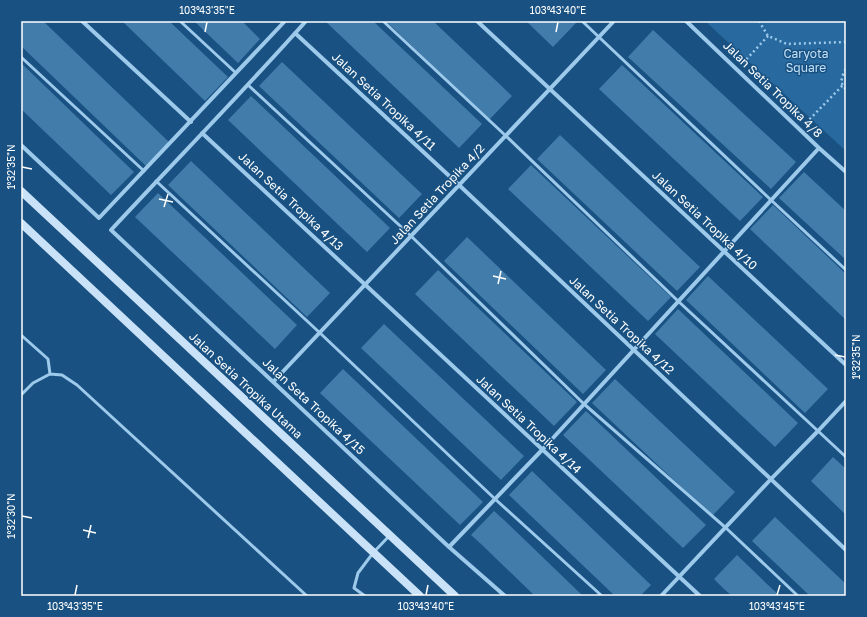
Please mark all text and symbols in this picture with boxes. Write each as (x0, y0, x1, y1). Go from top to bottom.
text: 103°43'35"E (179, 4, 235, 16)
text: 103°43'40"E (530, 4, 586, 16)
street label: Jalan Setia Tropika 4/8 (720, 38, 826, 140)
park label: Caryota Square (783, 46, 829, 75)
street label: Jalan Setia Tropika 4/11 (329, 49, 439, 153)
street label: Jalan Setia Tropika 4/2 (386, 141, 488, 247)
text: 1°32'35"N (5, 145, 17, 189)
street label: Jalan Setia Tropika 4/13 (235, 148, 347, 254)
street label: Jalan Setia Tropika 4/10 (649, 167, 761, 273)
street label: Jalan Setia Tropika 4/12 (566, 272, 678, 378)
street label: Jalan Setia Tropika Utama (186, 328, 306, 442)
text: 1°32'35"N (850, 335, 862, 379)
street label: Jalan Seta Tropika 4/15 (260, 355, 368, 457)
street label: Jalan Setia Tropika 4/14 (473, 371, 585, 477)
text: 1°32'30"N (5, 493, 17, 539)
text: 103°43'35"E (47, 600, 103, 612)
text: 103°43'40"E (398, 600, 454, 612)
text: 103°43'45"E (749, 600, 805, 612)

